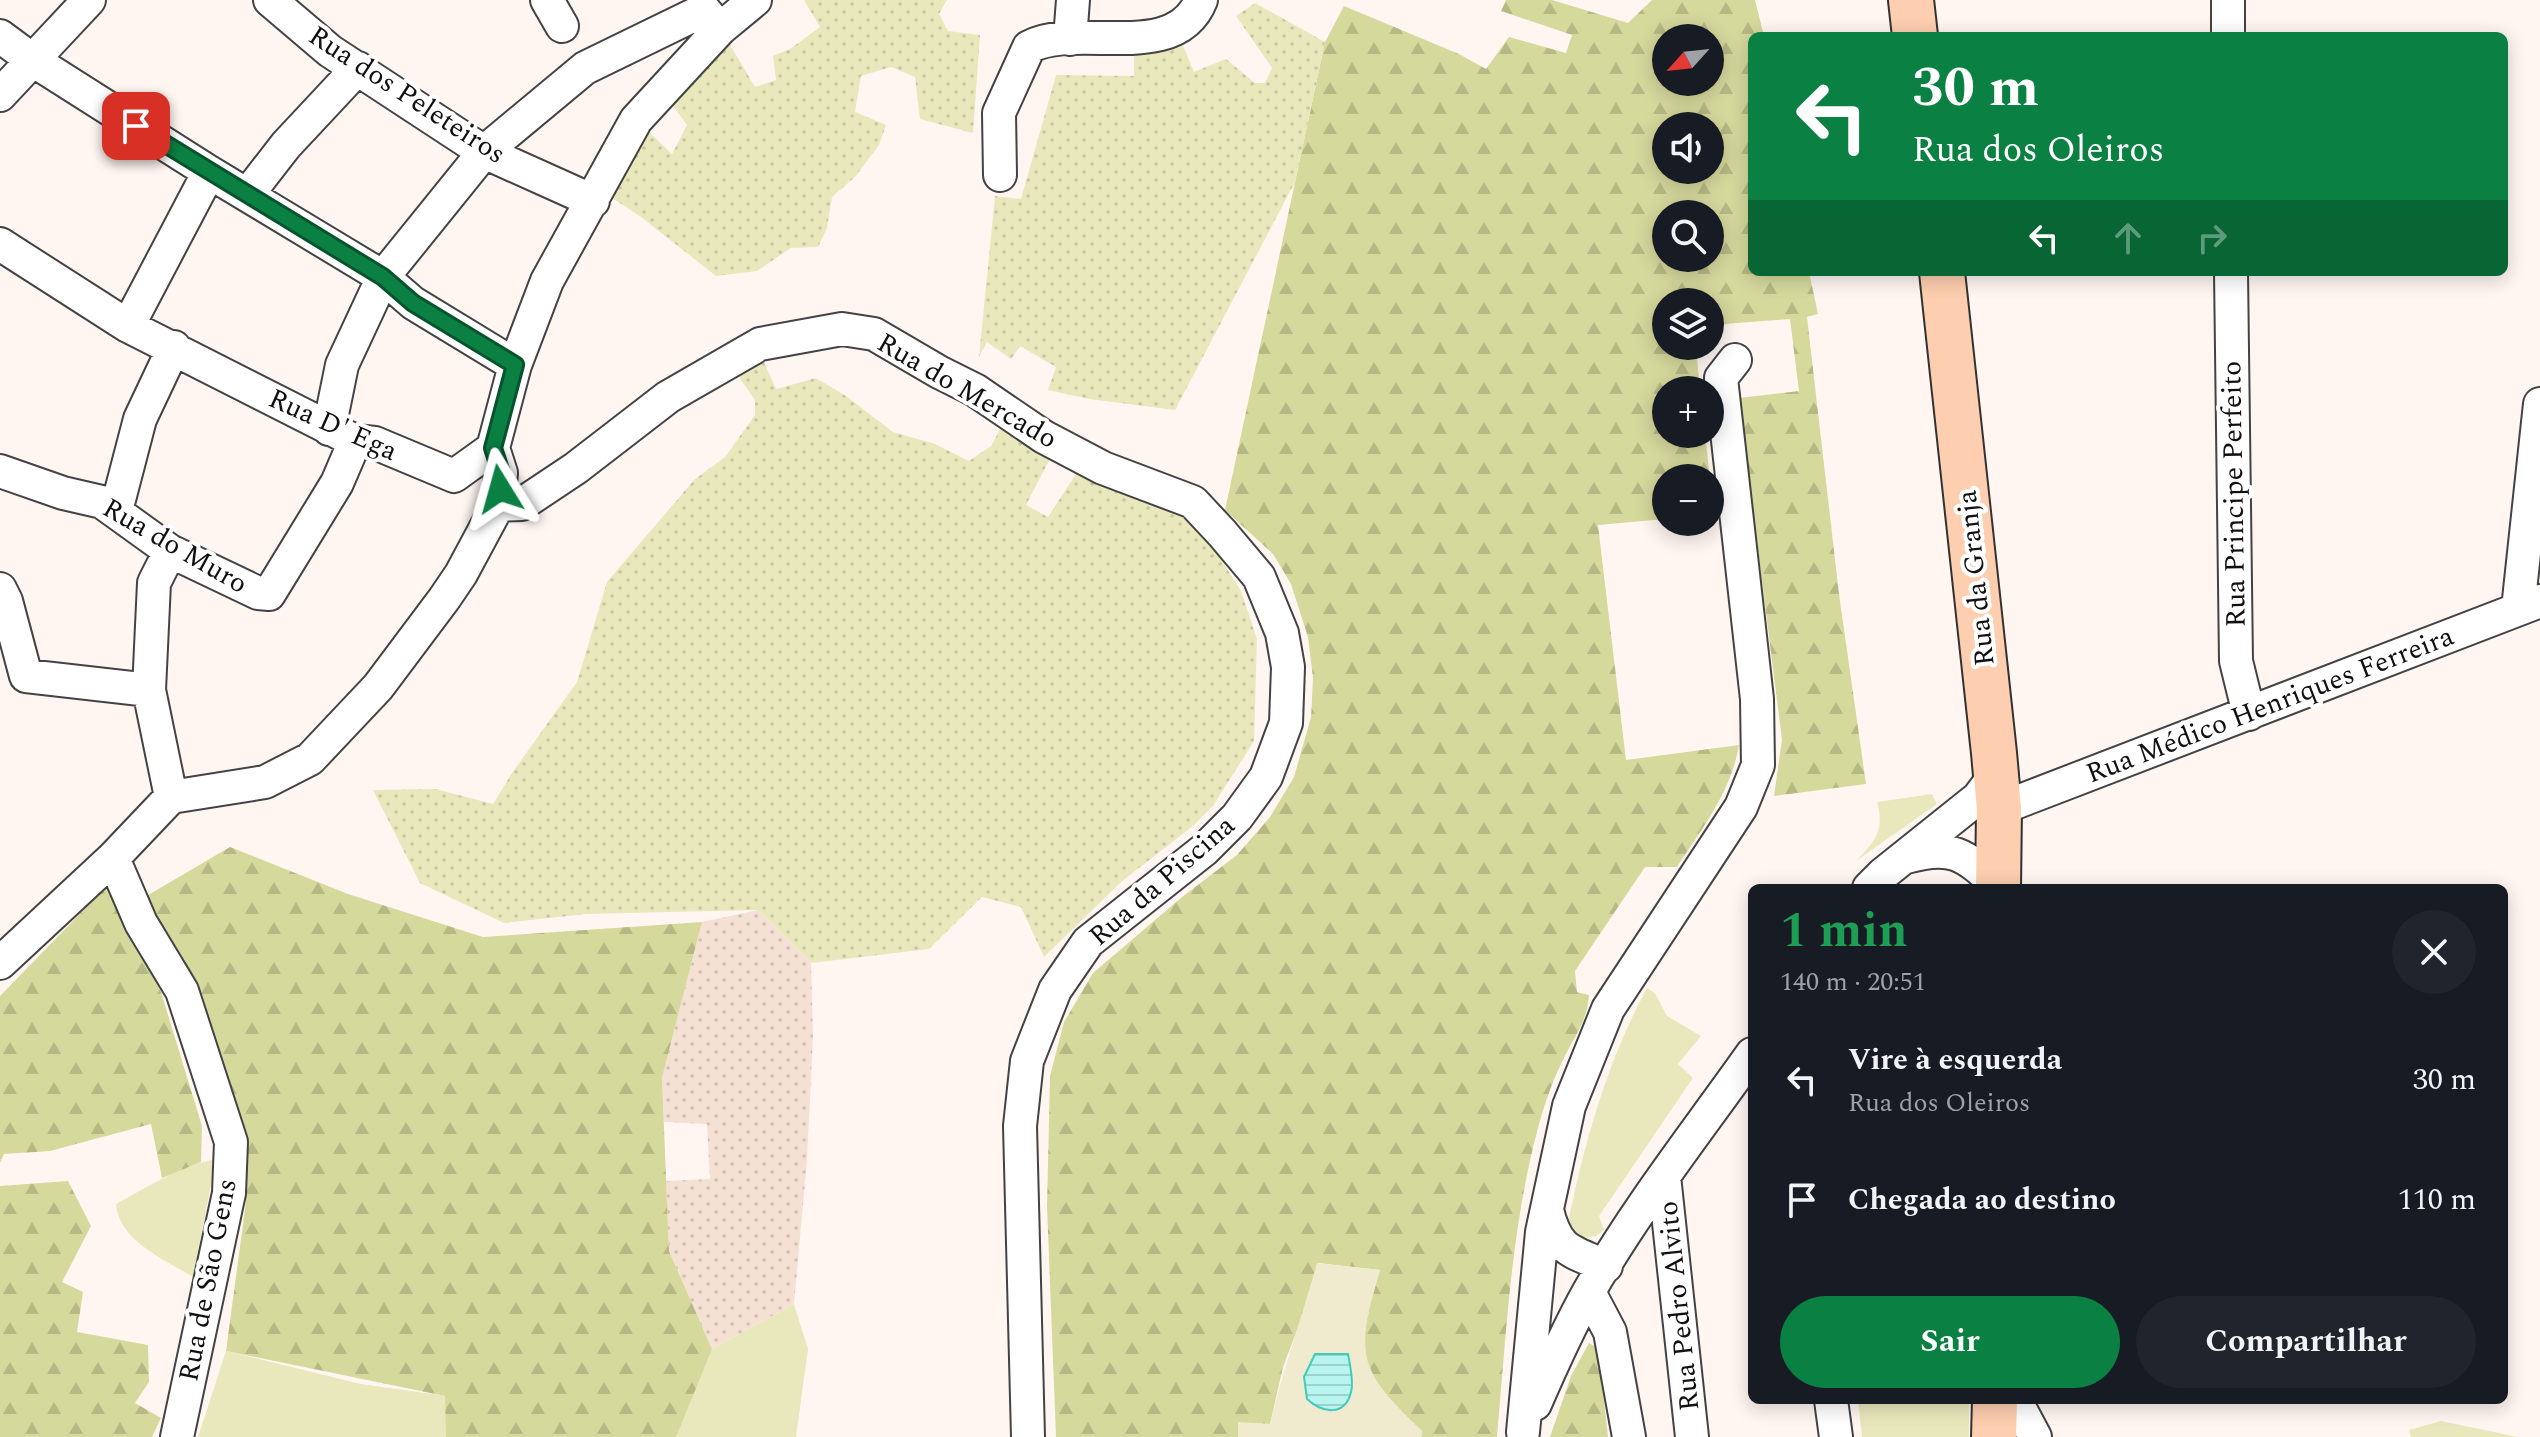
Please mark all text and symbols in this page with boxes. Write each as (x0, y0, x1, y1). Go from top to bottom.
street label: Rua dos Peleteiros (300, 15, 514, 175)
north arrow (1652, 24, 1724, 96)
map controls (1652, 24, 1724, 536)
text: 30 m (1912, 46, 2039, 131)
icon: left (1780, 64, 1884, 168)
pin (102, 92, 170, 160)
icon: arrive (114, 104, 158, 148)
button: sound (1652, 112, 1724, 184)
text: Rua dos Oleiros (1912, 123, 2164, 178)
button: search (1652, 200, 1724, 272)
icon: left (2022, 216, 2066, 260)
icon: ahead (2106, 216, 2150, 260)
icon: right (2190, 216, 2234, 260)
button: layers (1652, 288, 1724, 360)
street label: Rua do Mercado (869, 322, 1065, 460)
street label: Rua Principe Perfeito (2210, 360, 2258, 628)
button: + (1652, 376, 1724, 448)
street label: Rua D' Ega (261, 377, 405, 473)
position arrow (458, 447, 542, 531)
button: − (1652, 464, 1724, 536)
street label: Rua do Muro (94, 487, 256, 605)
street label: Rua da Granja (1945, 488, 2007, 668)
street label: Rua Médico Henriques Ferreira (2080, 615, 2461, 795)
street label: Rua da Piscina (1079, 805, 1245, 957)
text: 1 min (1780, 895, 1908, 968)
button: close (2392, 910, 2476, 994)
text: 140 m · 20:51 (1780, 962, 1926, 1002)
text: Vire à esquerda (1848, 1037, 2062, 1083)
text: 30 m (2413, 1057, 2476, 1103)
icon: left (1780, 1058, 1824, 1102)
text: Rua dos Oleiros (1848, 1083, 2030, 1123)
street label: Rua de São Gens (167, 1175, 249, 1385)
text: Chegada ao destino (1848, 1177, 2116, 1223)
text: 110 m (2398, 1177, 2476, 1223)
icon: arrive (1780, 1178, 1824, 1222)
street label: Rua Pedro Alvito (1647, 1199, 1711, 1413)
button: Sair (1780, 1296, 2120, 1388)
button: Compartilhar (2136, 1296, 2476, 1388)

